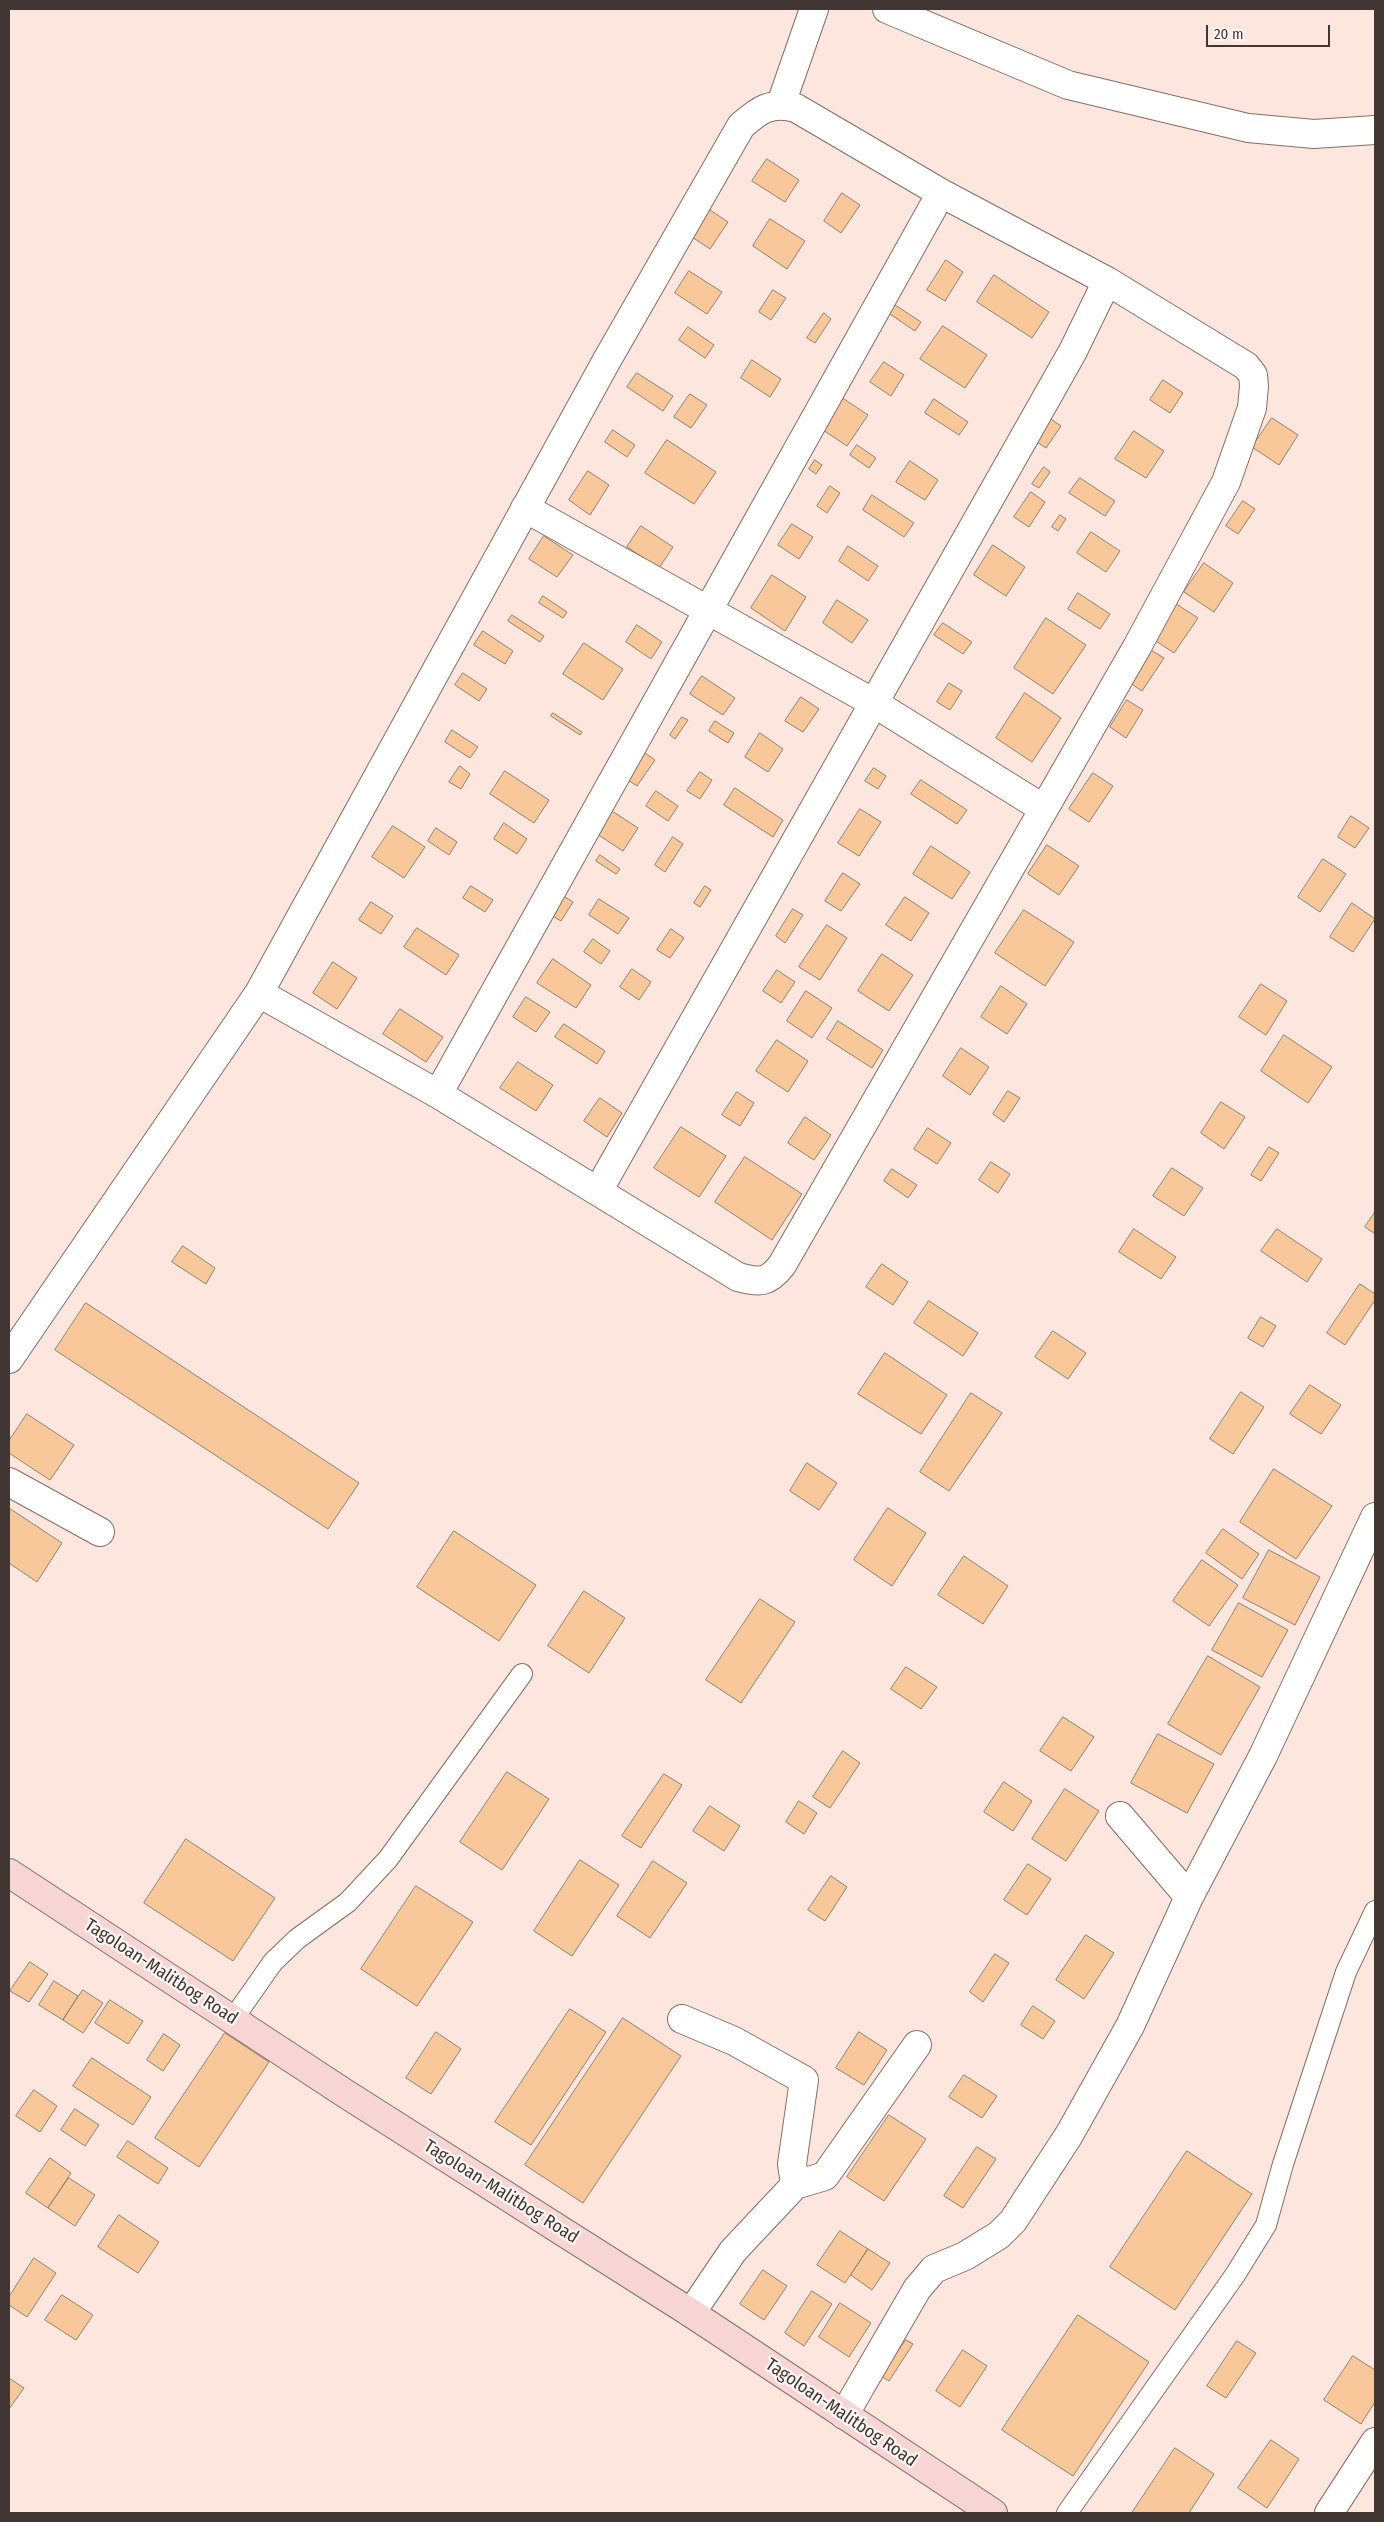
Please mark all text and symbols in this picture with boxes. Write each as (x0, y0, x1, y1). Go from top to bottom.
scale bar (1209, 15, 1333, 47)
text: 20 m (1214, 25, 1244, 43)
street label: Tagoloan-Malitbog Road (80, 1914, 242, 2030)
street label: Tagoloan-Malitbog Road (420, 2136, 582, 2248)
street label: Tagoloan-Malitbog Road (761, 2354, 921, 2472)

